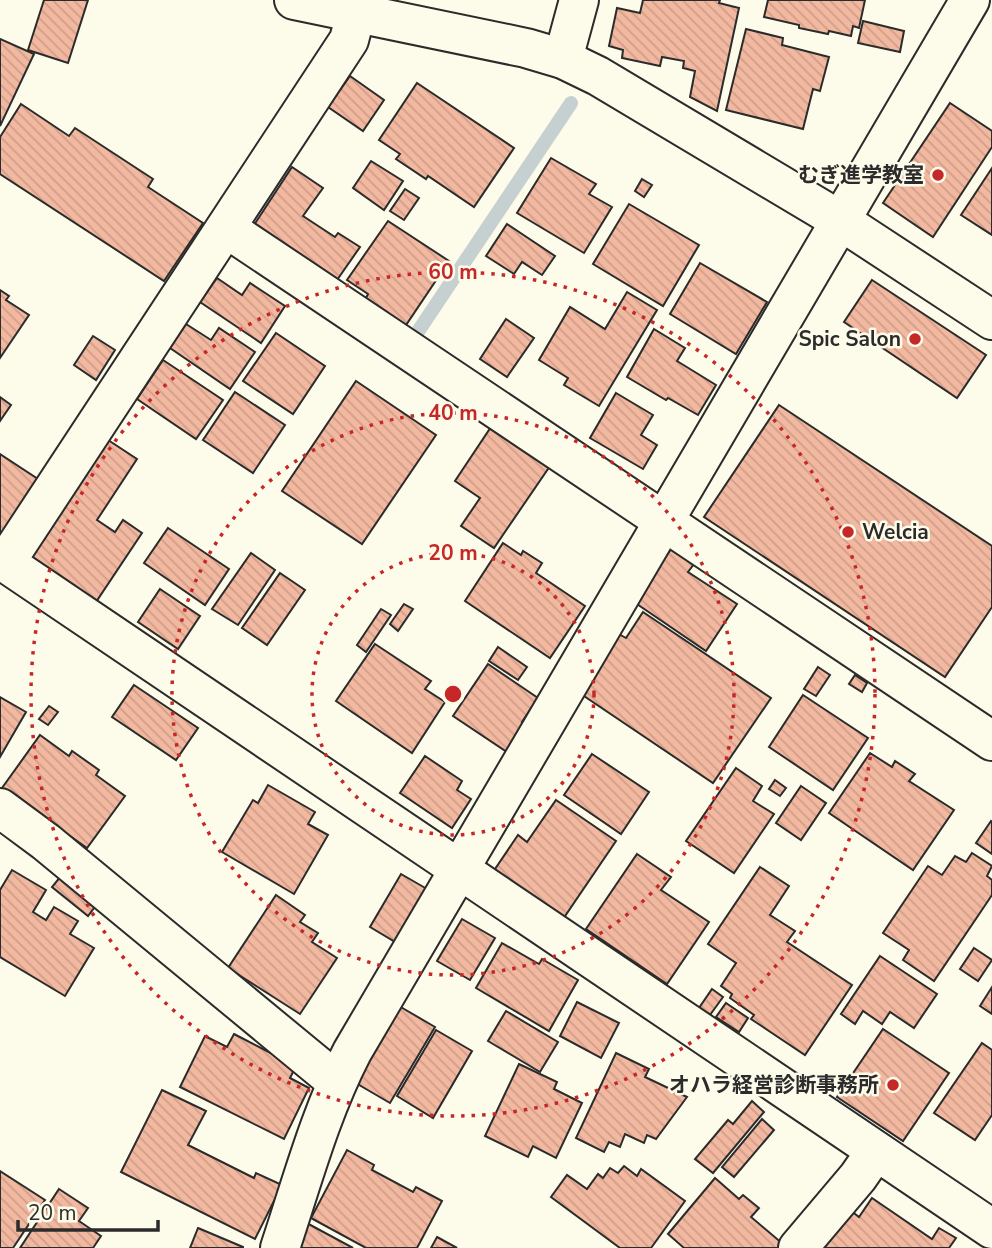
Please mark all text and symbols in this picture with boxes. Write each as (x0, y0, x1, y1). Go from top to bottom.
place label: むぎ進学教室 (798, 161, 924, 189)
marker: むぎ進学教室 (930, 167, 946, 183)
text: 60 m (428, 258, 478, 286)
place label: Spic Salon (798, 325, 901, 353)
marker: Spic Salon (907, 331, 923, 347)
text: 40 m (428, 399, 478, 427)
place label: Welcia (862, 518, 929, 546)
marker: Welcia (840, 524, 856, 540)
text: 20 m (428, 539, 478, 567)
centre of rings (441, 682, 465, 706)
place label: オハラ経営診断事務所 (669, 1071, 879, 1099)
marker: オハラ経営診断事務所 (885, 1077, 901, 1093)
scale bar (18, 1188, 158, 1232)
text: 20 m (28, 1199, 77, 1227)

